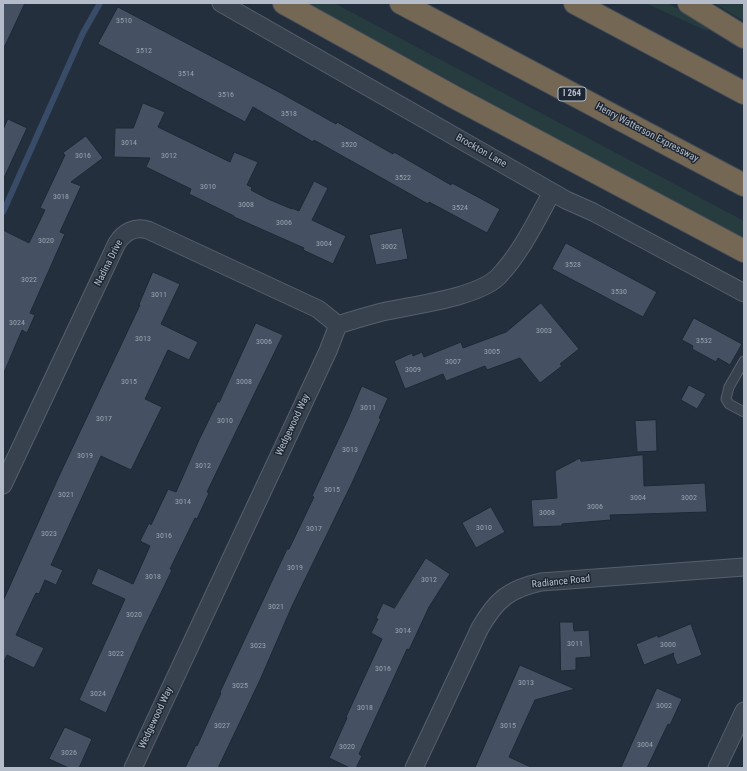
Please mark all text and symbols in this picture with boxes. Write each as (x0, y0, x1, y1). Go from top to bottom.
house number: 3510 (116, 16, 132, 26)
house number: 3512 (136, 46, 152, 56)
house number: 3514 (178, 69, 194, 79)
road number: I 264 (558, 87, 586, 101)
house number: 3516 (218, 90, 234, 100)
street label: Henry Watterson Expressway (594, 101, 700, 165)
house number: 3518 (281, 109, 297, 119)
street label: Brockton Lane (453, 132, 509, 170)
house number: 3014 (121, 138, 137, 148)
house number: 3520 (341, 140, 357, 150)
house number: 3016 (75, 151, 91, 161)
house number: 3012 (161, 151, 177, 161)
house number: 3522 (395, 173, 411, 183)
house number: 3010 (200, 182, 216, 192)
house number: 3018 (53, 192, 69, 202)
house number: 3008 (238, 200, 254, 210)
house number: 3524 (452, 203, 468, 213)
house number: 3006 (276, 218, 292, 228)
house number: 3020 (38, 236, 54, 246)
street label: Nadina Drive (92, 238, 126, 288)
house number: 3004 (316, 239, 332, 249)
house number: 3002 (381, 242, 397, 252)
house number: 3528 (565, 260, 581, 270)
house number: 3022 (21, 275, 37, 285)
house number: 3530 (611, 287, 627, 297)
house number: 3011 (151, 290, 167, 300)
house number: 3024 (9, 318, 25, 328)
house number: 3003 (536, 326, 552, 336)
house number: 3013 (135, 334, 151, 344)
house number: 3532 (696, 336, 712, 346)
house number: 3006 (256, 337, 272, 347)
house number: 3005 (484, 347, 500, 357)
house number: 3007 (445, 357, 461, 367)
house number: 3009 (405, 365, 421, 375)
house number: 3015 (121, 377, 137, 387)
house number: 3008 (236, 377, 252, 387)
street label: Wedgewood Way (273, 392, 313, 458)
house number: 3011 (360, 403, 376, 413)
house number: 3017 (96, 414, 112, 424)
house number: 3010 (217, 416, 233, 426)
house number: 3013 (342, 445, 358, 455)
house number: 3019 (77, 451, 93, 461)
house number: 3012 (195, 461, 211, 471)
house number: 3015 (324, 485, 340, 495)
house number: 3021 (58, 490, 74, 500)
house number: 3004 (630, 493, 646, 503)
house number: 3002 (681, 493, 697, 503)
house number: 3014 (175, 497, 191, 507)
house number: 3006 (587, 502, 603, 512)
house number: 3008 (539, 508, 555, 518)
house number: 3010 (476, 523, 492, 533)
house number: 3017 (306, 524, 322, 534)
house number: 3023 (41, 529, 57, 539)
house number: 3016 (156, 531, 172, 541)
house number: 3019 (287, 563, 303, 573)
house number: 3018 (145, 572, 161, 582)
street label: Radiance Road (531, 573, 591, 591)
house number: 3012 (421, 575, 437, 585)
house number: 3021 (268, 602, 284, 612)
house number: 3020 (126, 610, 142, 620)
house number: 3014 (395, 626, 411, 636)
house number: 3011 (567, 639, 583, 649)
house number: 3000 (660, 640, 676, 650)
house number: 3023 (250, 641, 266, 651)
house number: 3022 (108, 649, 124, 659)
house number: 3016 (375, 664, 391, 674)
house number: 3013 (518, 678, 534, 688)
house number: 3025 (232, 681, 248, 691)
street label: Wedgewood Way (136, 685, 176, 751)
house number: 3024 (90, 689, 106, 699)
house number: 3002 (656, 701, 672, 711)
house number: 3018 (357, 703, 373, 713)
house number: 3027 (214, 721, 230, 731)
house number: 3015 (500, 721, 516, 731)
house number: 3004 (637, 740, 653, 750)
house number: 3020 (339, 742, 355, 752)
house number: 3026 (61, 748, 77, 758)

